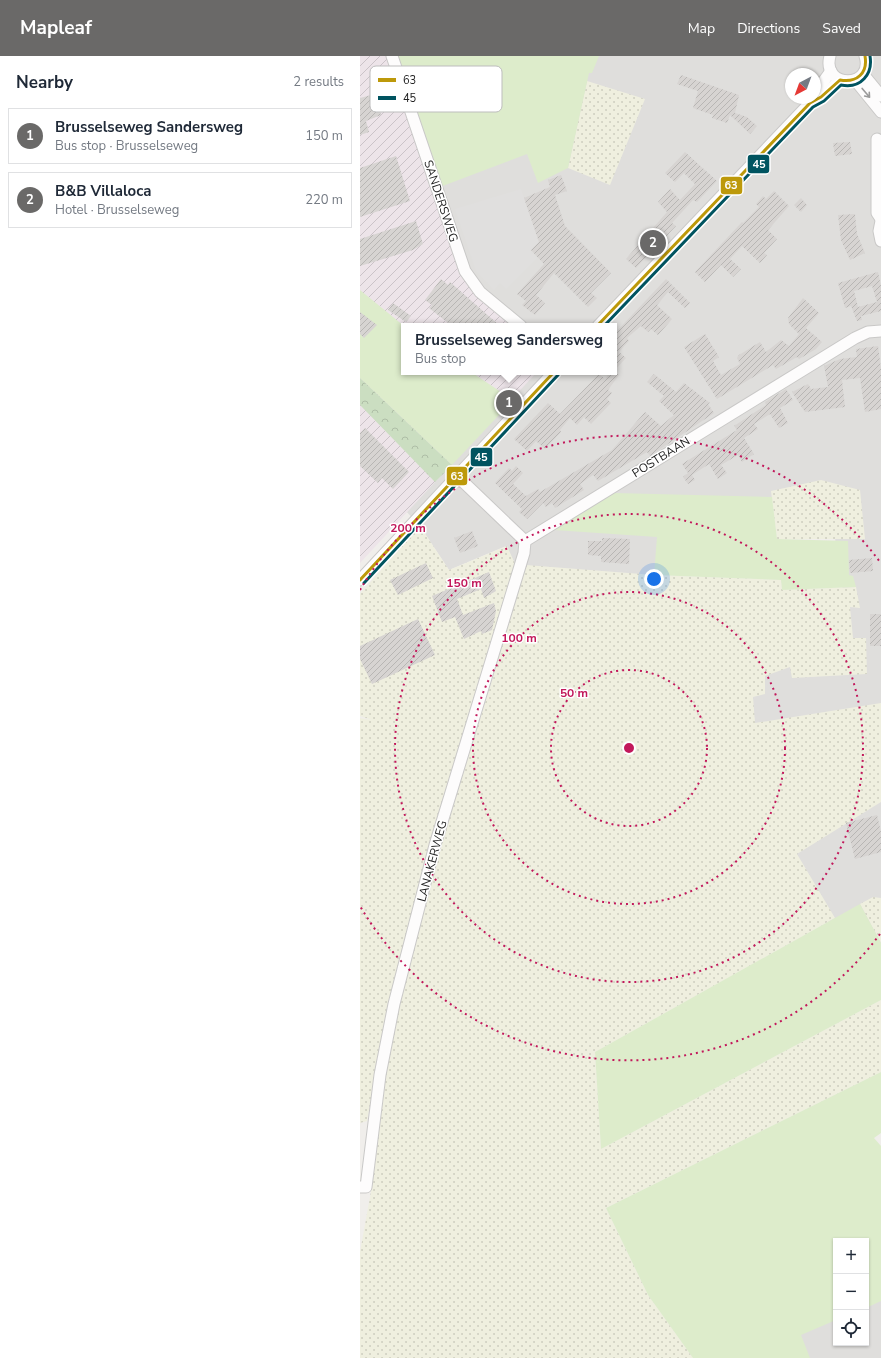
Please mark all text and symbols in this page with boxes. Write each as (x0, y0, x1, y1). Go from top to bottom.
text: Mapleaf (20, 15, 92, 41)
text: Map (688, 19, 715, 38)
text: Directions (737, 19, 800, 38)
text: Saved (822, 19, 861, 38)
legend (370, 66, 502, 112)
north arrow (785, 68, 821, 104)
text: Nearby (16, 71, 73, 94)
text: 2 results (293, 73, 344, 91)
text: 63 (403, 73, 416, 88)
one-way arrow (861, 88, 870, 99)
text: 45 (403, 91, 417, 106)
text: Brusselseweg Sandersweg (55, 117, 243, 137)
text: 1 (26, 127, 34, 145)
text: 150 m (305, 127, 343, 145)
text: Bus stop · Brusselseweg (55, 137, 198, 155)
line badge: 45 (747, 154, 770, 174)
text: 45 (752, 157, 766, 172)
street label: SANDERSWEG (420, 158, 462, 244)
line badge: 63 (720, 176, 743, 195)
text: 63 (724, 178, 738, 193)
text: B&B Villaloca (55, 181, 151, 201)
text: 2 (26, 191, 34, 209)
text: 220 m (305, 191, 343, 209)
text: Hotel · Brusselseweg (55, 201, 179, 219)
pin: 2 (640, 228, 666, 258)
popup (401, 323, 617, 375)
text: Brusselseweg Sandersweg (415, 330, 603, 350)
text: Bus stop (415, 350, 466, 368)
pin: 1 (496, 388, 522, 418)
street label: POSTBAAN (629, 433, 693, 481)
line badge: 45 (470, 447, 493, 467)
text: 45 (474, 450, 488, 465)
line badge: 63 (446, 466, 468, 486)
text: 63 (450, 469, 464, 484)
text: 200 m (390, 520, 426, 536)
your location (644, 569, 664, 589)
text: 150 m (446, 575, 482, 591)
text: 100 m (501, 630, 537, 646)
text: 50 m (560, 685, 588, 701)
centre of rings (622, 741, 636, 755)
street label: LANAKERWEG (413, 818, 451, 904)
map controls (833, 1238, 869, 1346)
button: + (833, 1238, 869, 1274)
button: − (833, 1274, 869, 1310)
button: locate (833, 1310, 869, 1346)

